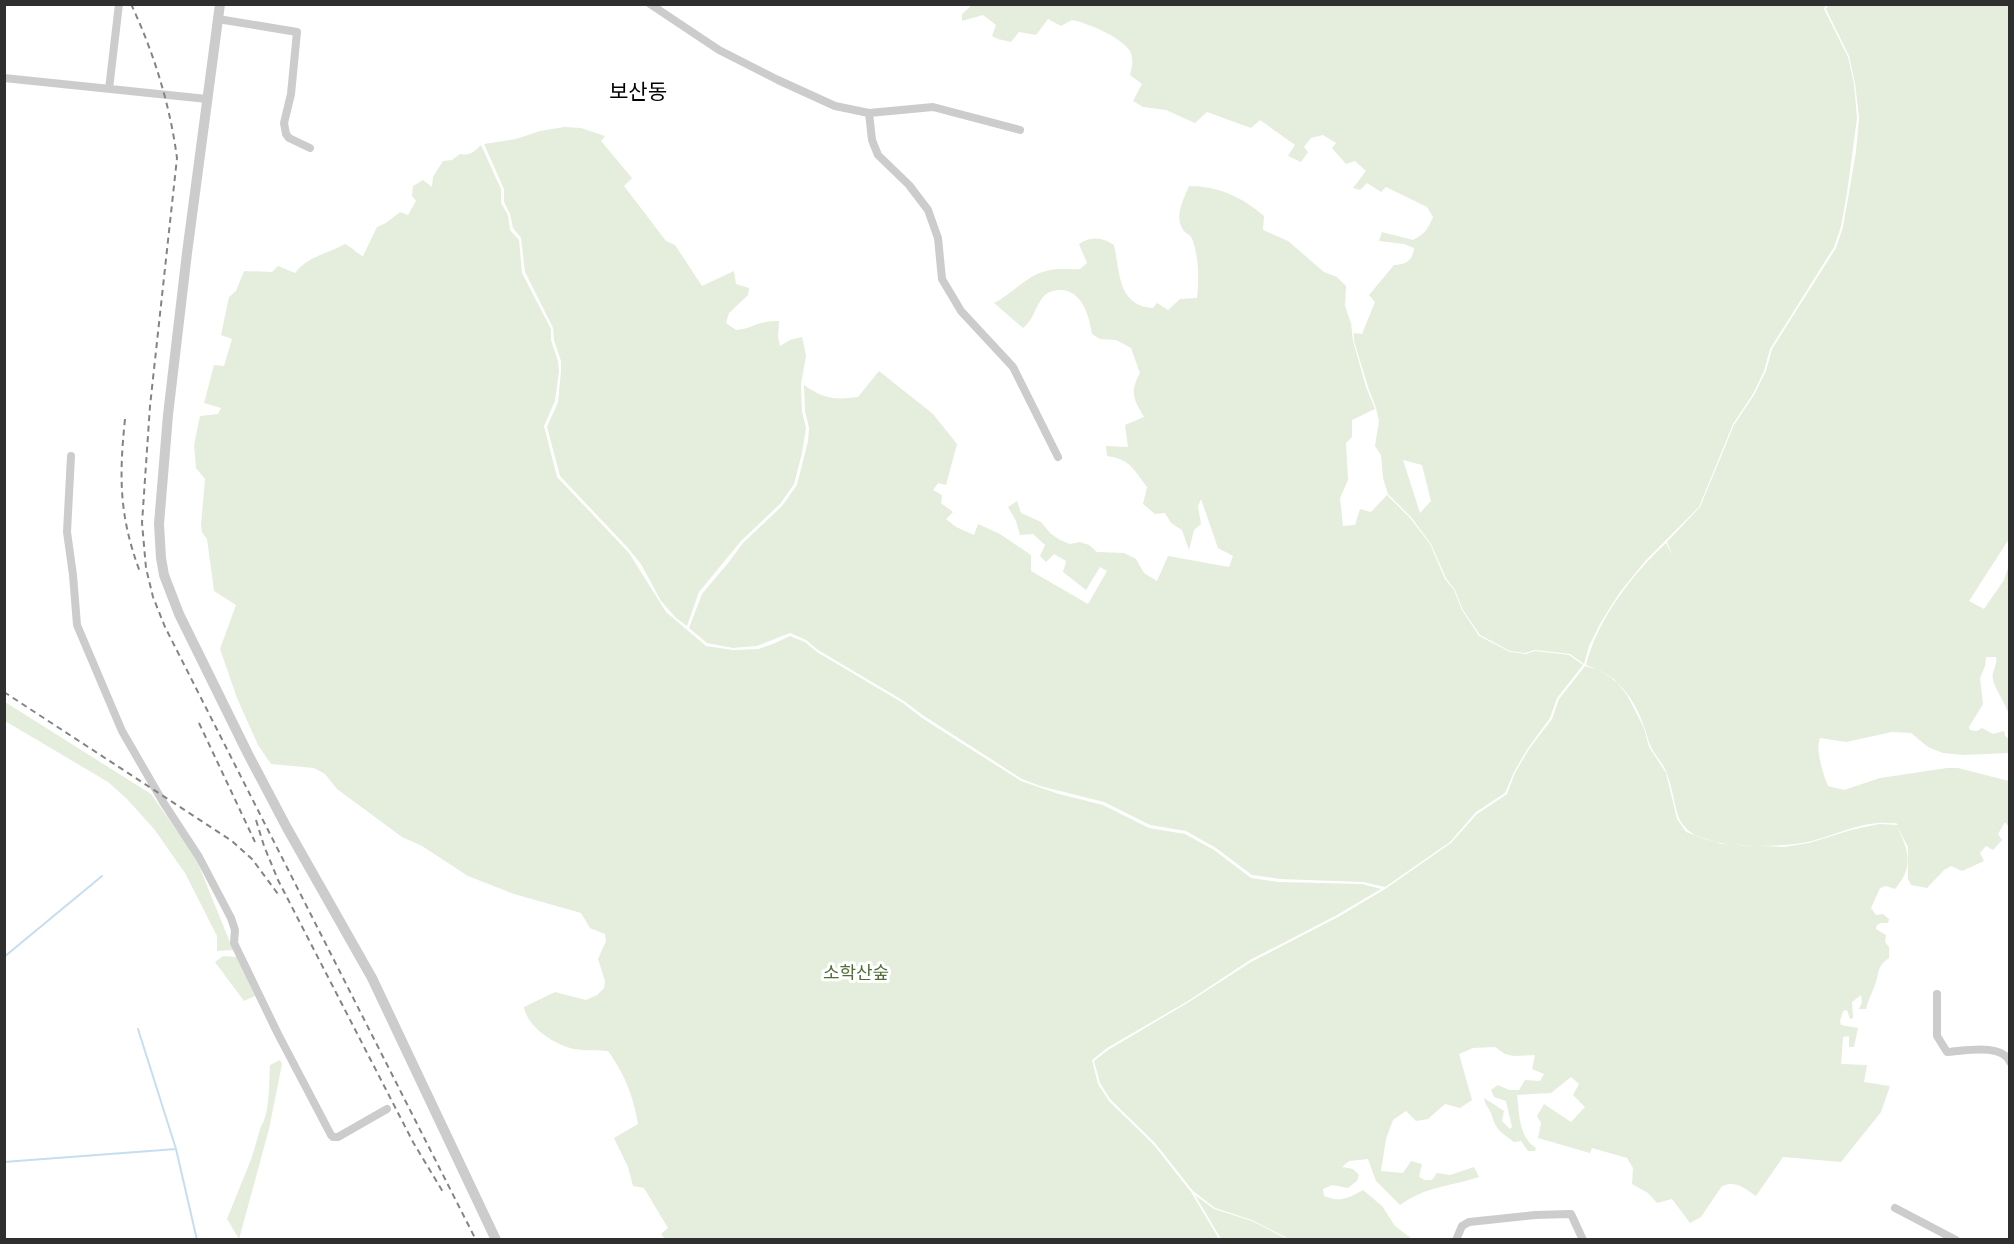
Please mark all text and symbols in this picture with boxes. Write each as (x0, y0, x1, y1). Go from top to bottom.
district label: 보산동 (609, 77, 667, 105)
park label: 소학산숲 (823, 960, 889, 984)

